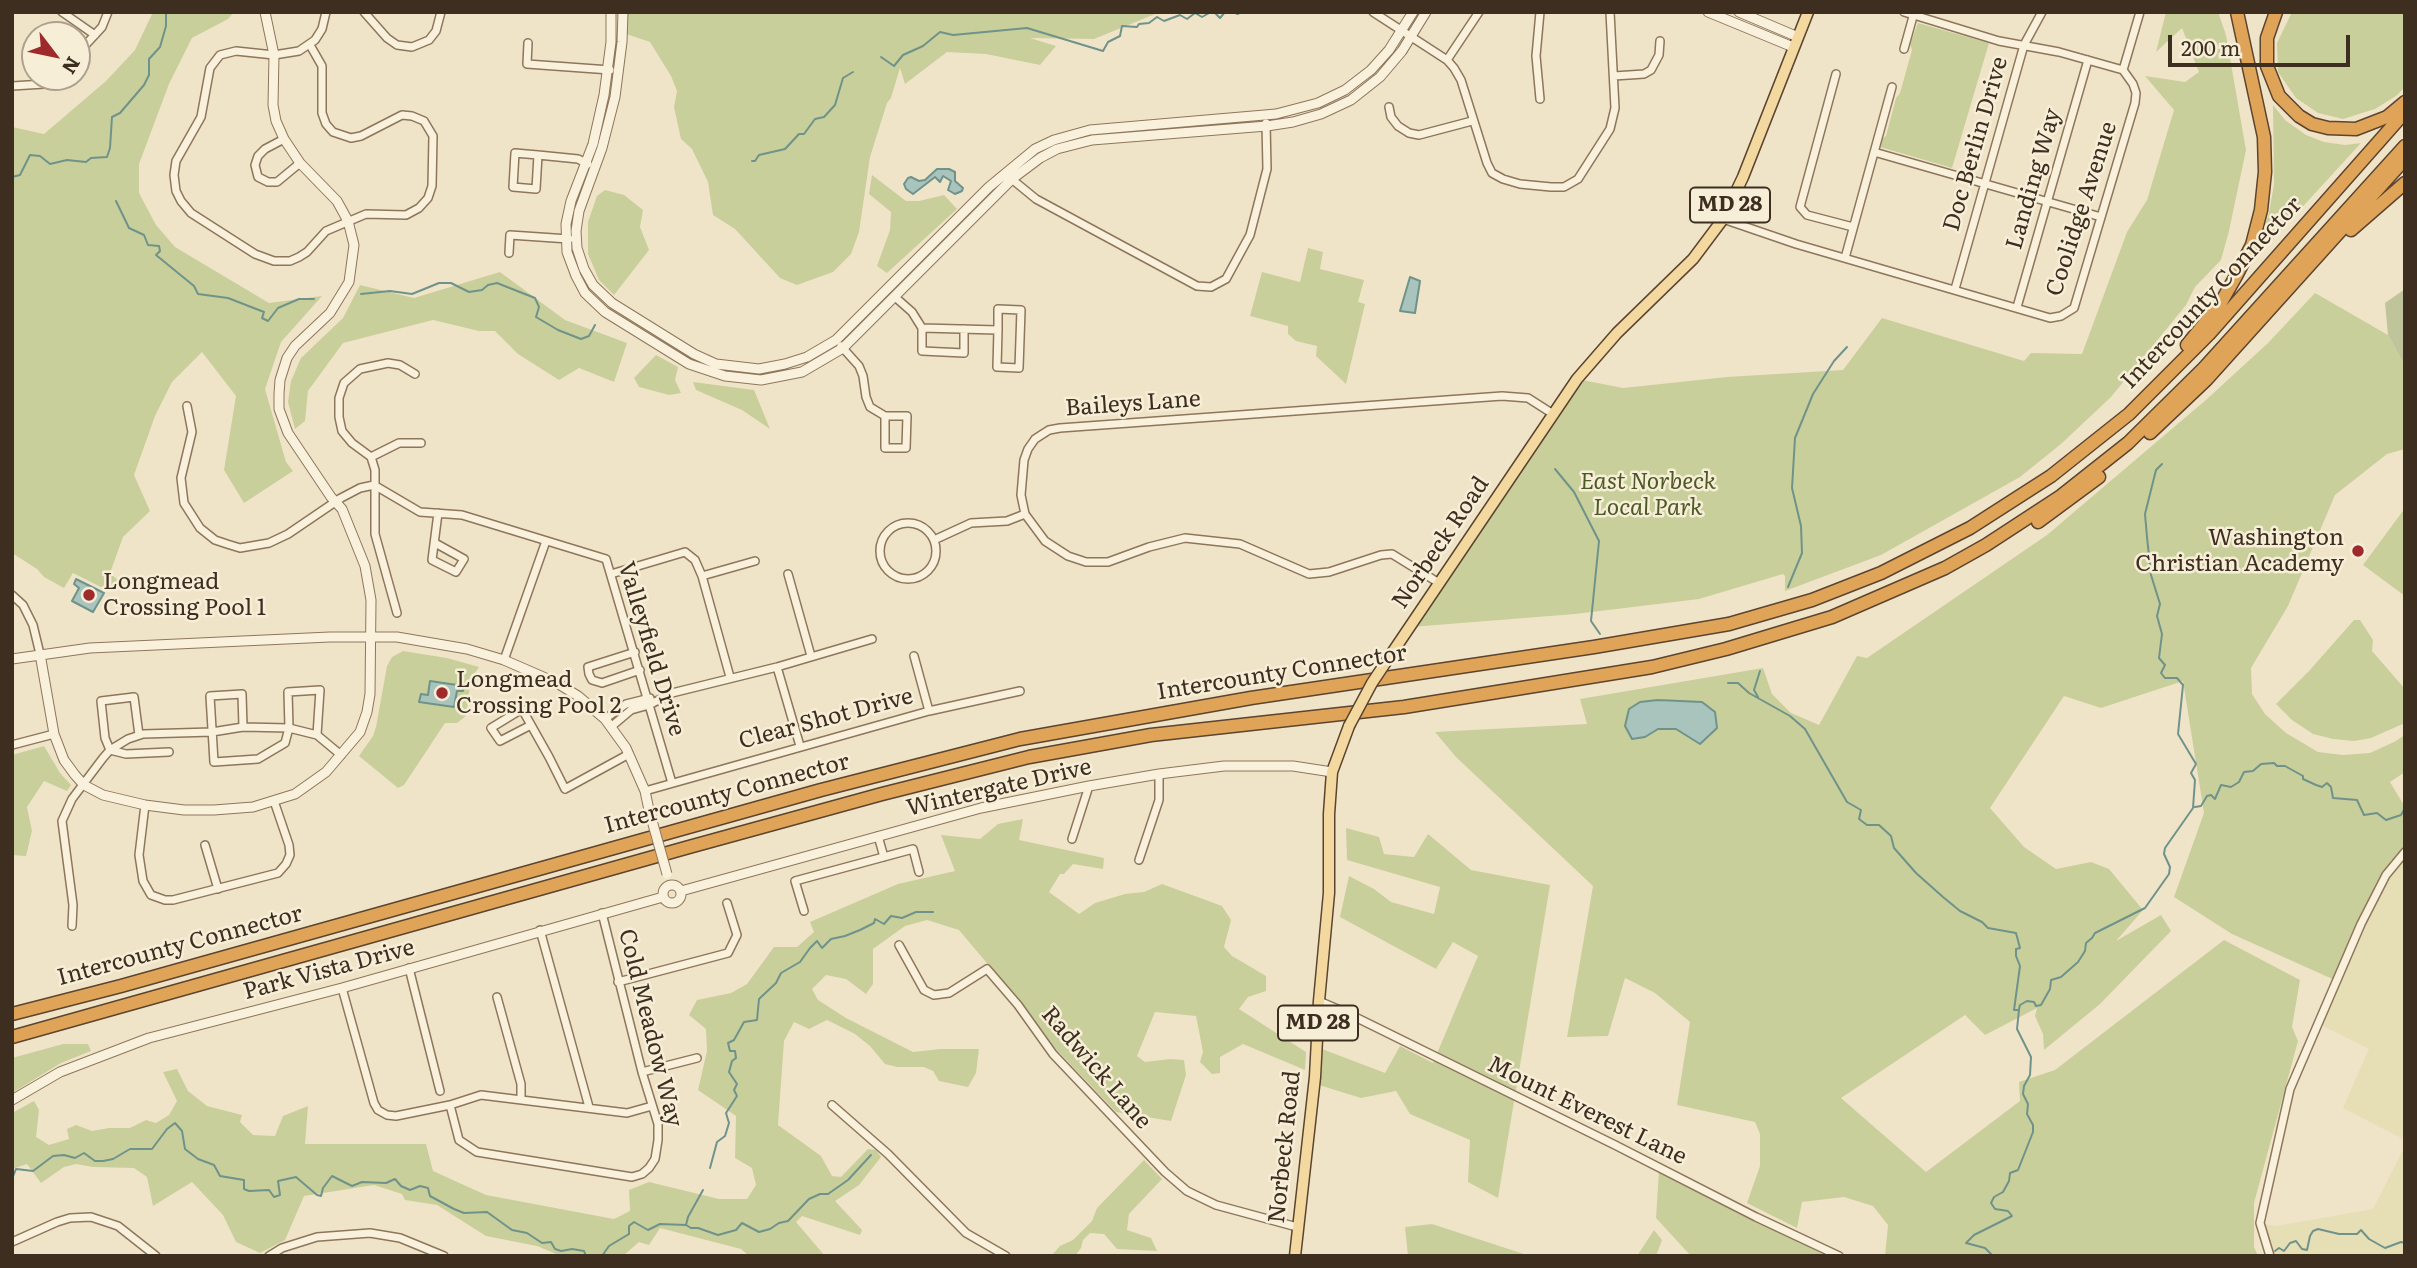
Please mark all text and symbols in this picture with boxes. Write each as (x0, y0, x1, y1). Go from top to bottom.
north arrow (21, 21, 91, 91)
scale bar (2172, 21, 2354, 65)
text: 200 m (2181, 31, 2241, 62)
text: N (56, 52, 88, 80)
street label: Doc Berlin Drive (1938, 54, 2014, 234)
street label: Landing Way (2001, 105, 2067, 253)
street label: Coolidge Avenue (2041, 118, 2123, 300)
road number: MD 28 (1690, 188, 1770, 222)
street label: Intercounty Connector (2116, 191, 2308, 395)
street label: Baileys Lane (1064, 385, 1202, 423)
park label: East Norbeck Local Park (1580, 468, 1716, 522)
street label: Norbeck Road (1387, 472, 1495, 614)
place label: Washington Christian Academy (2135, 524, 2344, 578)
marker: Washington Christian Academy (2350, 543, 2366, 559)
street label: Valleyfield Drive (611, 559, 691, 739)
place label: Longmead Crossing Pool 1 (103, 568, 266, 622)
marker: Longmead Crossing Pool 1 (81, 587, 97, 603)
street label: Intercounty Connector (1155, 640, 1409, 706)
place label: Longmead Crossing Pool 2 (456, 666, 621, 720)
street label: Clear Shot Drive (736, 682, 916, 756)
marker: Longmead Crossing Pool 2 (434, 685, 450, 701)
street label: Intercounty Connector (601, 748, 853, 840)
street label: Wintergate Drive (904, 753, 1094, 823)
street label: Intercounty Connector (54, 900, 306, 992)
street label: Cold Meadow Way (612, 926, 688, 1130)
street label: Park Vista Drive (240, 934, 418, 1006)
street label: Radwick Lane (1035, 1001, 1157, 1135)
road number: MD 28 (1278, 1006, 1358, 1040)
street label: Mount Everest Lane (1483, 1051, 1691, 1171)
street label: Norbeck Road (1263, 1069, 1307, 1225)

